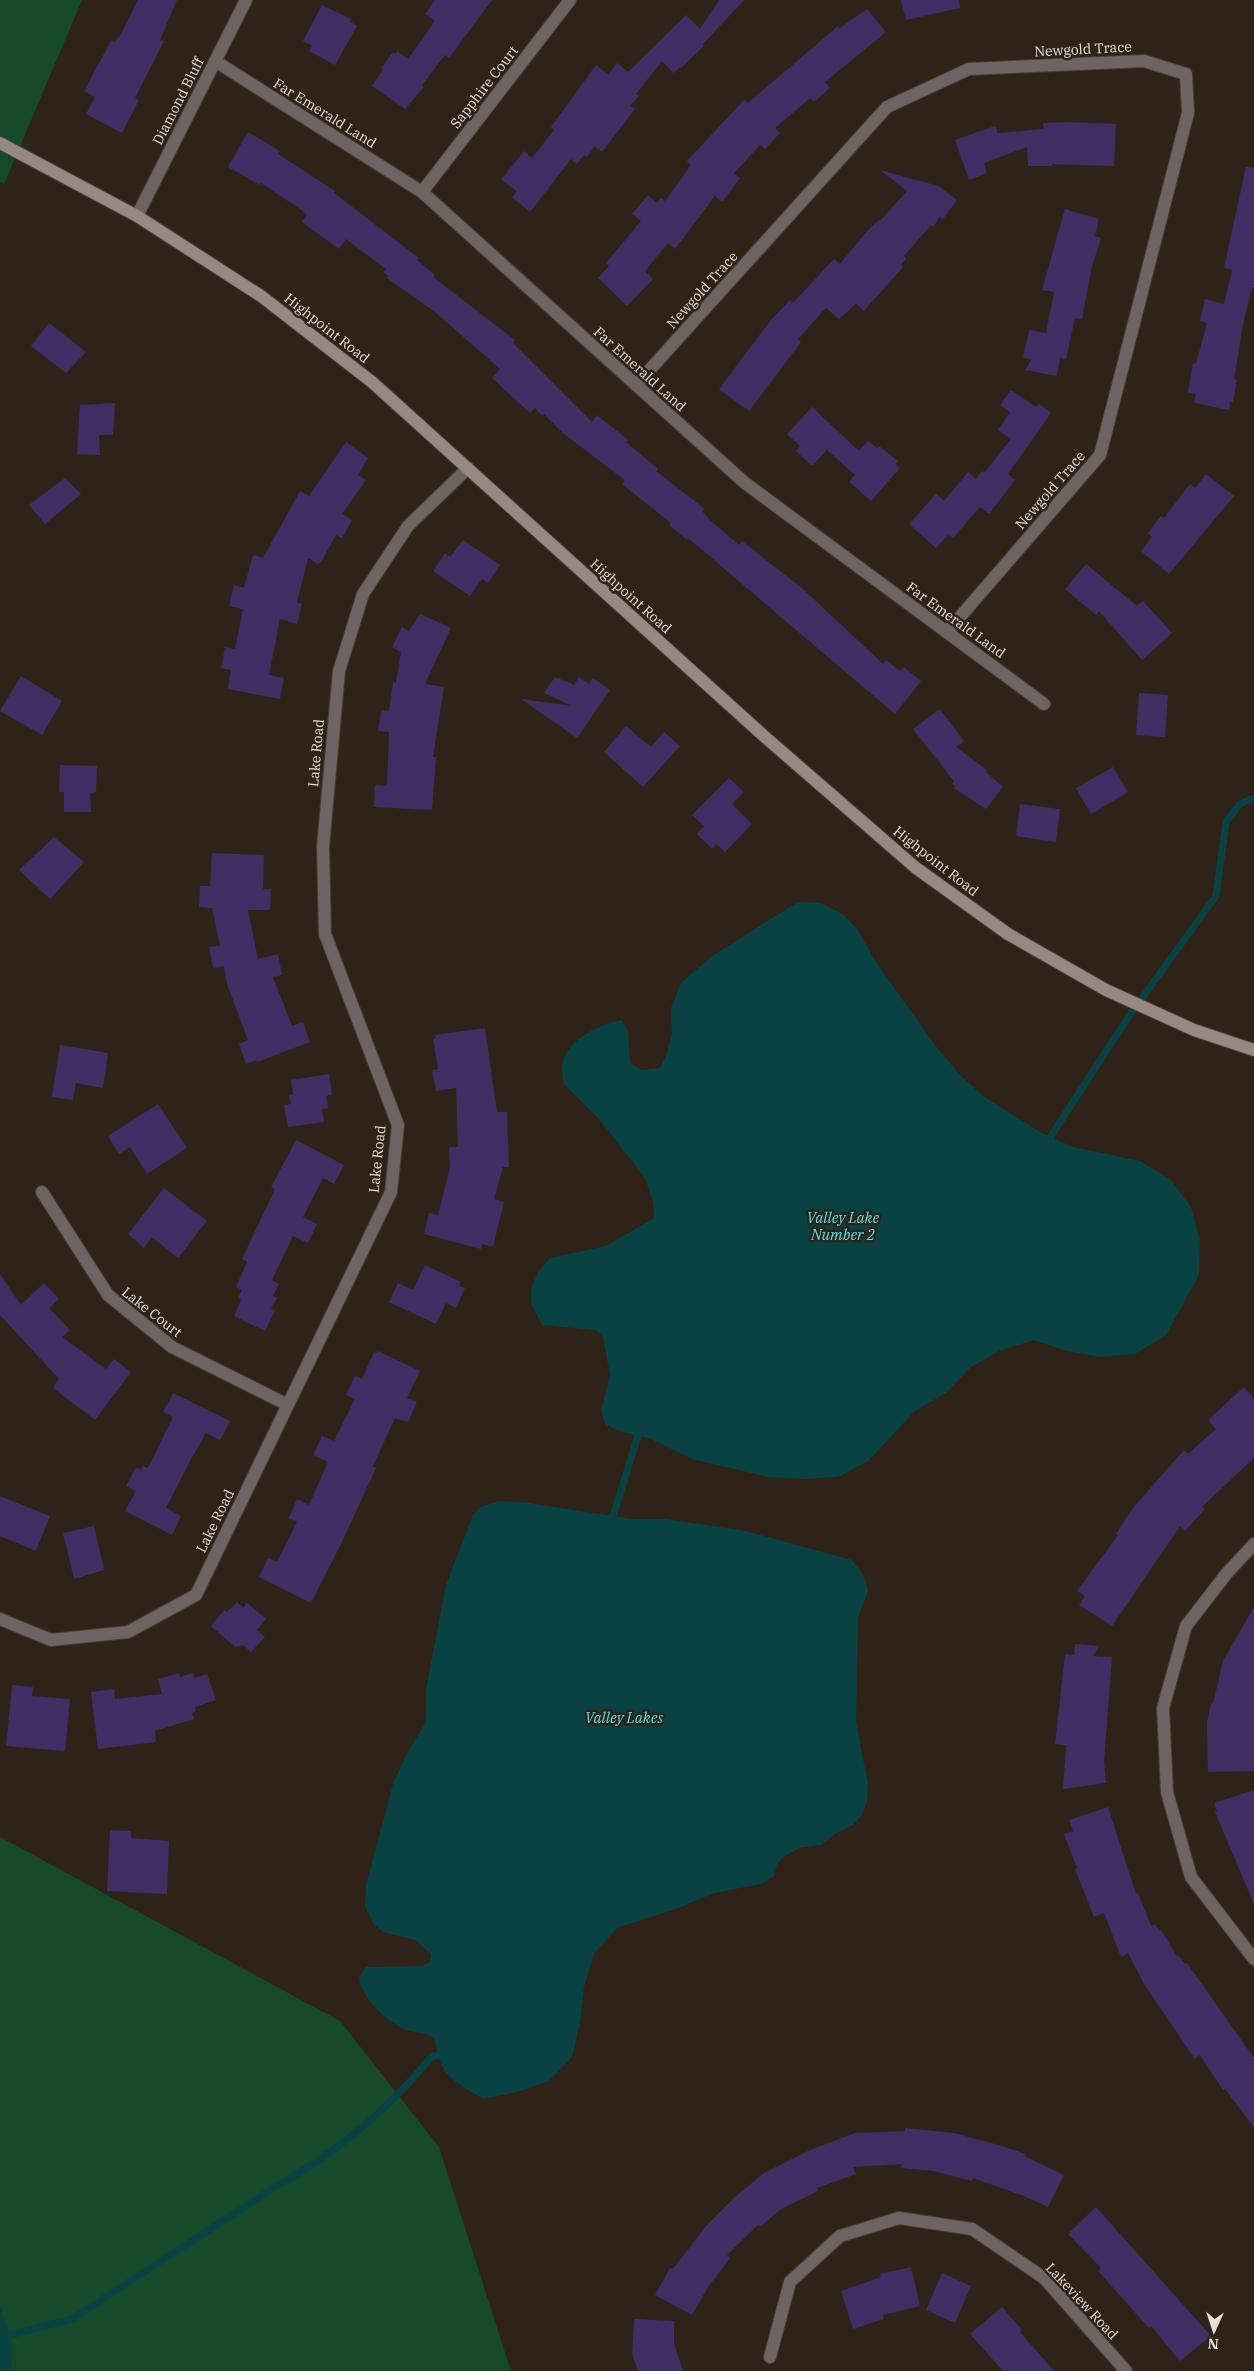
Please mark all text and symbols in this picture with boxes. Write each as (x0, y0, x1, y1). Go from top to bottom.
street label: Newgold Trace (1034, 37, 1132, 61)
street label: Sapphire Court (446, 42, 522, 132)
street label: Diamond Bluff (148, 53, 208, 148)
street label: Far Emerald Land (270, 74, 380, 152)
street label: Newgold Trace (663, 248, 741, 332)
street label: Highpoint Road (281, 289, 374, 367)
street label: Far Emerald Land (590, 323, 690, 416)
street label: Newgold Trace (1011, 447, 1089, 533)
street label: Highpoint Road (587, 555, 676, 638)
street label: Far Emerald Land (903, 578, 1010, 662)
street label: Lake Road (304, 718, 328, 788)
street label: Highpoint Road (890, 822, 983, 900)
street label: Lake Road (364, 1124, 390, 1194)
water label: Valley Lake Number 2 (807, 1208, 880, 1244)
street label: Lake Court (118, 1283, 186, 1341)
street label: Lake Road (192, 1486, 238, 1556)
water label: Valley Lakes (585, 1708, 663, 1727)
street label: Lakeview Road (1042, 2259, 1122, 2343)
north arrow (1189, 2306, 1239, 2356)
text: N (1207, 2335, 1219, 2353)

